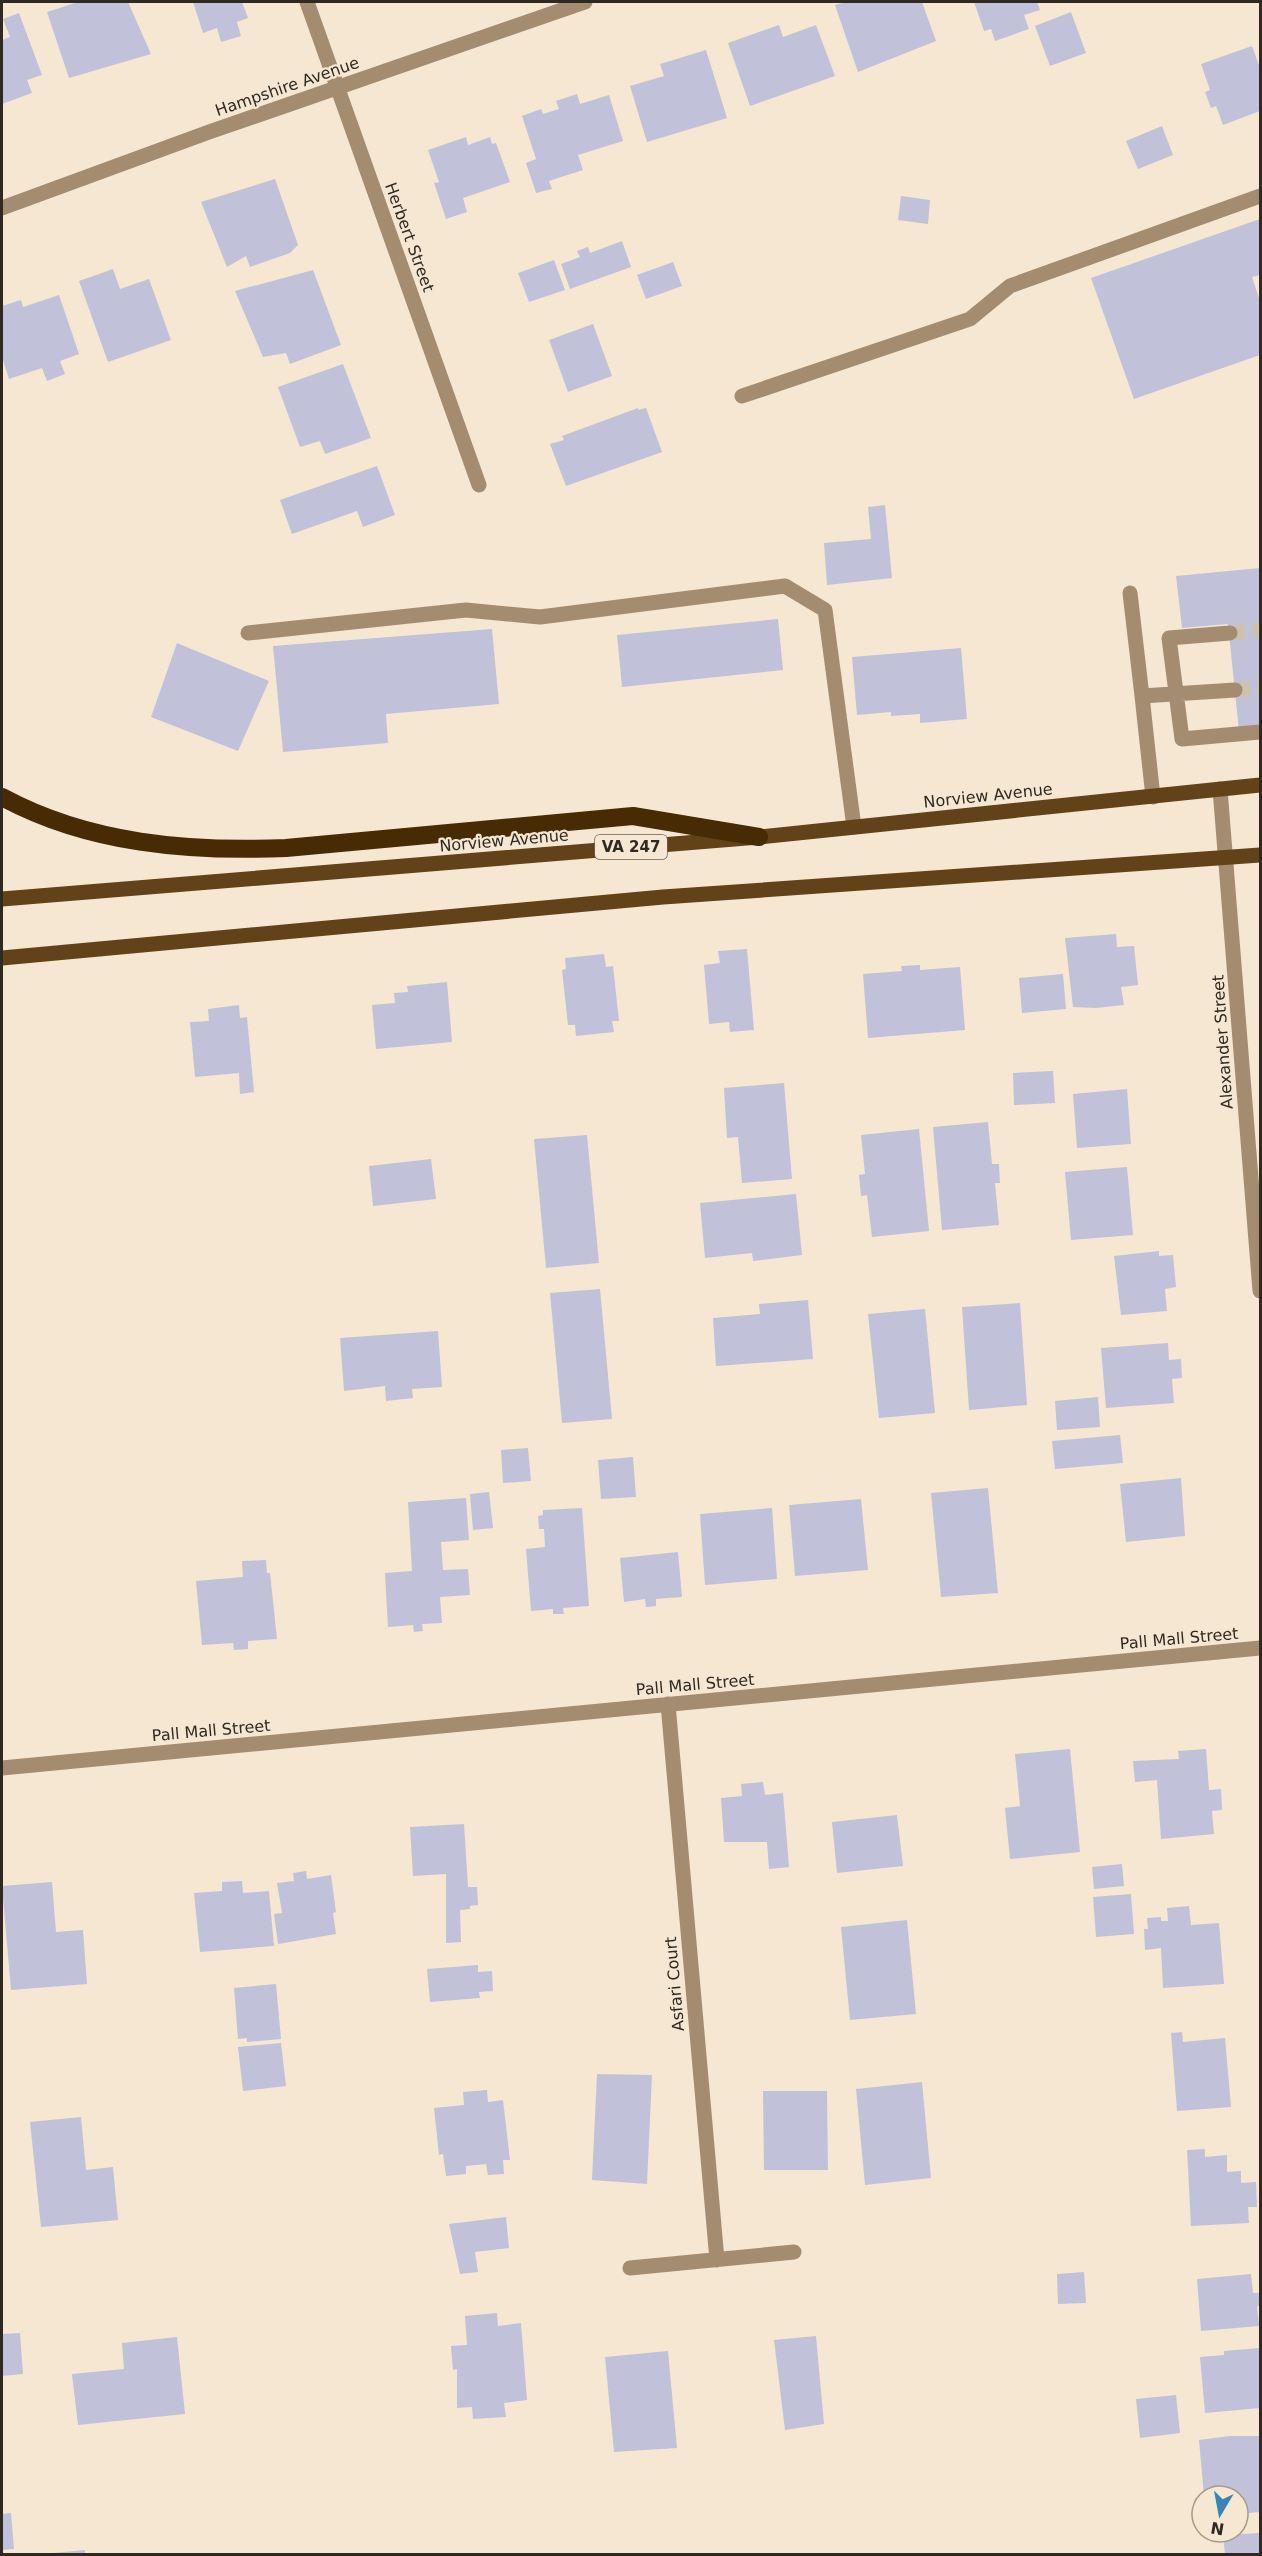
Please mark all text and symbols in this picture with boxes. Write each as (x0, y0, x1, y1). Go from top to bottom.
street label: Hampshire Avenue (213, 53, 362, 120)
street label: Herbert Street (381, 180, 438, 294)
street label: Norview Avenue (923, 779, 1054, 812)
street label: Norview Avenue (439, 825, 569, 856)
road number: VA 247 (595, 835, 667, 859)
street label: Alexander Street (1208, 974, 1237, 1110)
street label: Pall Mall Street (1119, 1624, 1239, 1653)
street label: Pall Mall Street (635, 1670, 755, 1699)
street label: Pall Mall Street (151, 1716, 271, 1745)
street label: Asfari Court (661, 1936, 688, 2032)
north arrow (1190, 2484, 1250, 2544)
text: N (1209, 2518, 1226, 2539)

